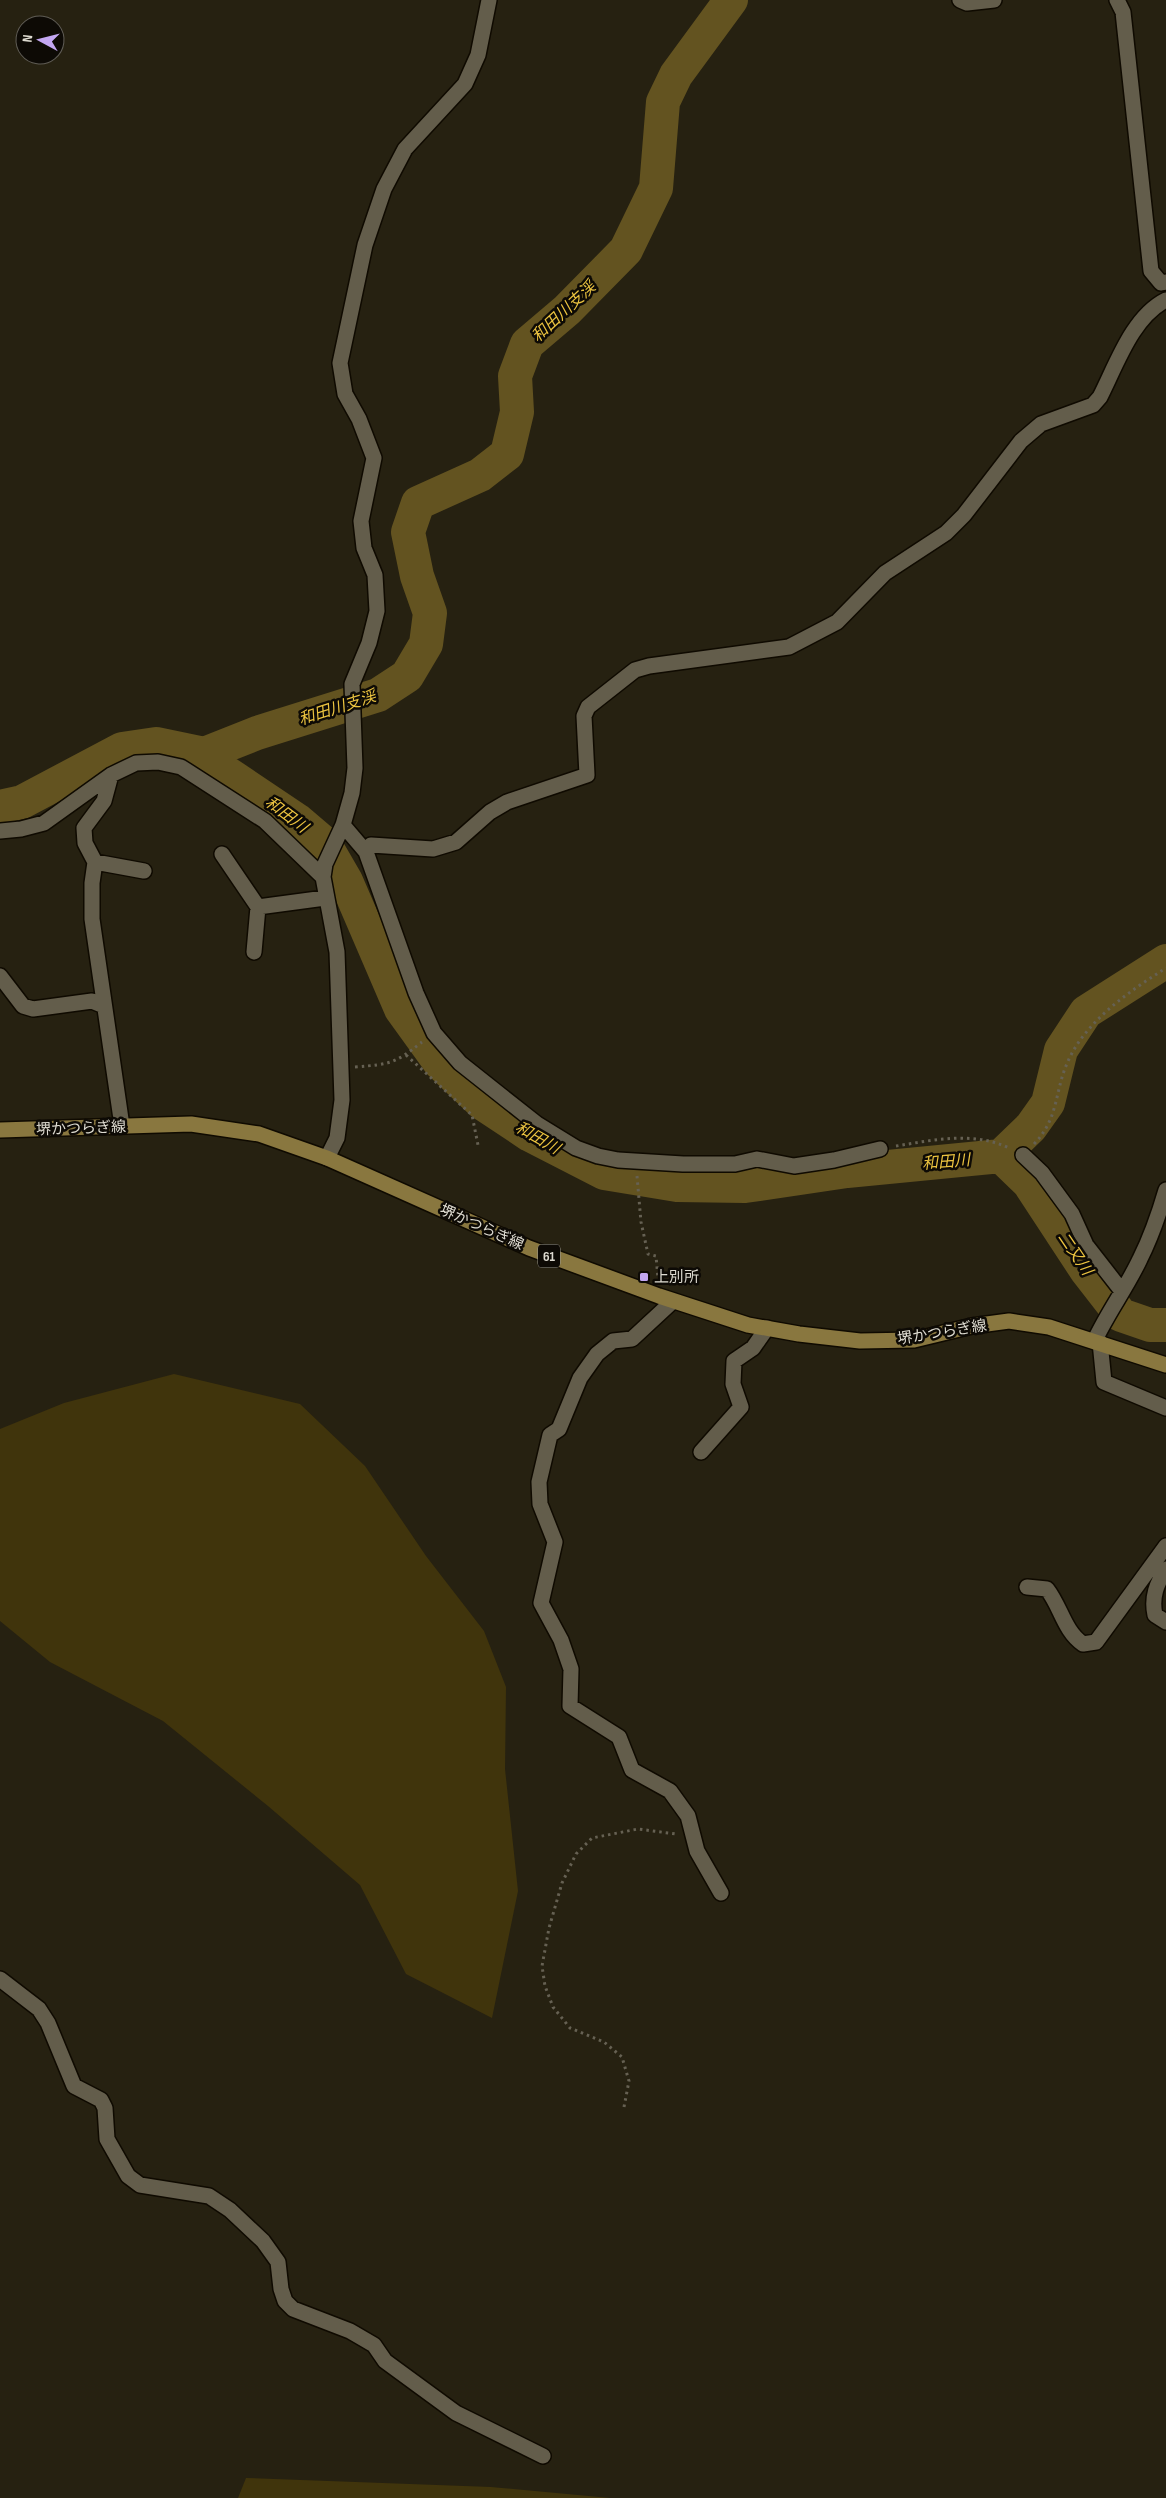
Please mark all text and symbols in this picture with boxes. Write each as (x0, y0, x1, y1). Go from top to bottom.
north arrow (15, 15, 65, 65)
text: N (19, 34, 36, 43)
water label: 和田川支渓 (528, 277, 601, 346)
water label: 和田川支渓 (296, 686, 380, 730)
water label: 和田川 (261, 793, 313, 838)
street label: 堺かつらぎ線 (36, 1117, 126, 1140)
water label: 和田川 (512, 1118, 565, 1160)
water label: 和田川 (921, 1151, 973, 1174)
street label: 堺かつらぎ線 (437, 1200, 527, 1254)
water label: 二又川 (1053, 1229, 1097, 1281)
road number: 61 (538, 1244, 560, 1268)
place label: 上別所 (654, 1268, 699, 1287)
marker: 上別所 (638, 1271, 650, 1283)
street label: 堺かつらぎ線 (896, 1316, 988, 1349)

